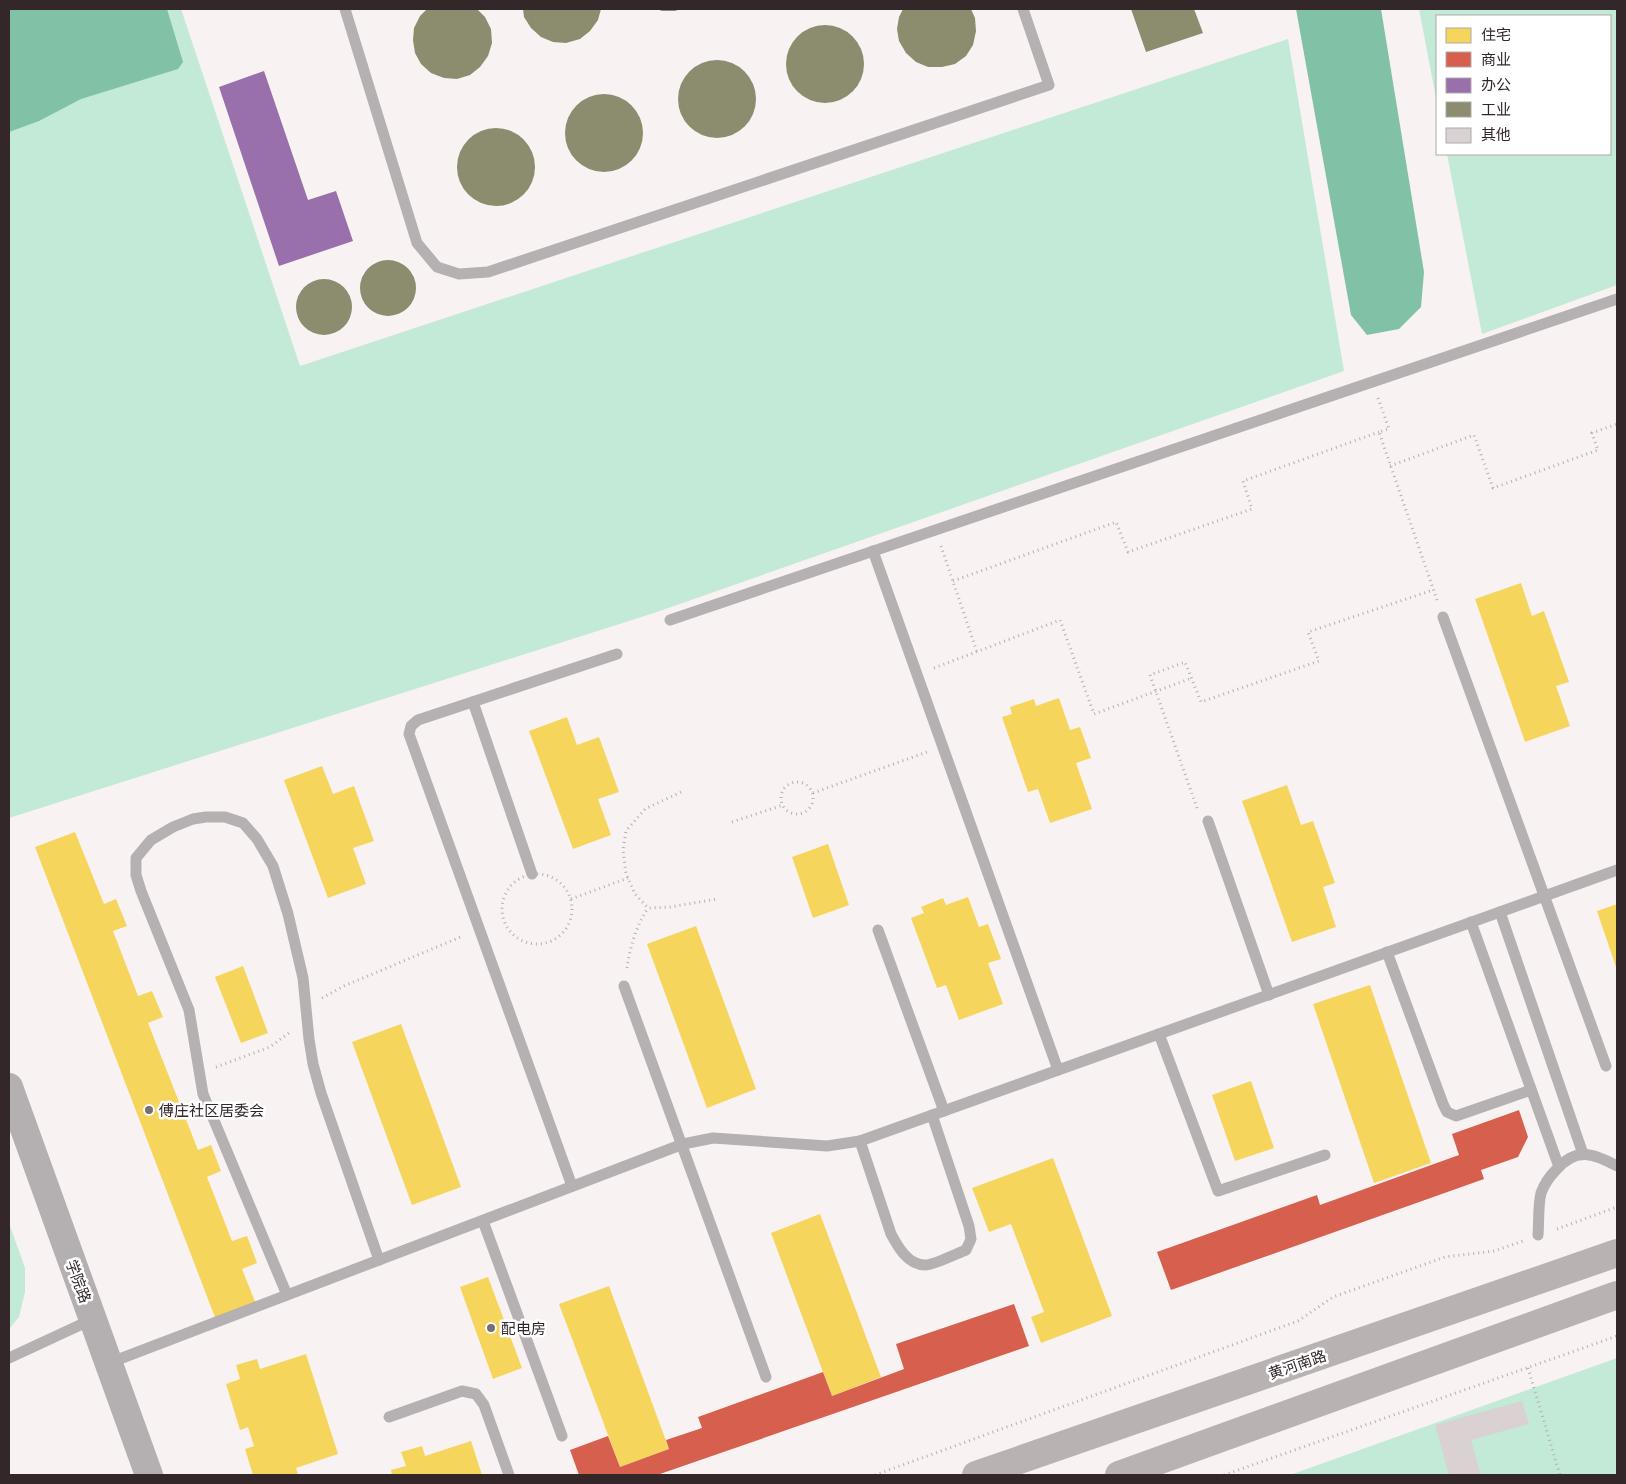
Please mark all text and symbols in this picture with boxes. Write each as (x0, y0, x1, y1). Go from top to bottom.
legend (1436, 15, 1611, 155)
text: 住宅 (1481, 25, 1511, 43)
text: 商业 (1481, 50, 1511, 68)
text: 办公 (1481, 75, 1511, 93)
text: 工业 (1481, 100, 1511, 118)
text: 其他 (1481, 125, 1511, 143)
place label: 傅庄社区居委会 (159, 1101, 264, 1119)
marker: 傅庄社区居委会 (143, 1104, 155, 1116)
street label: 学院路 (63, 1257, 95, 1305)
place label: 配电房 (501, 1319, 546, 1337)
marker: 配电房 (485, 1322, 497, 1334)
street label: 黄河南路 (1266, 1346, 1328, 1382)

